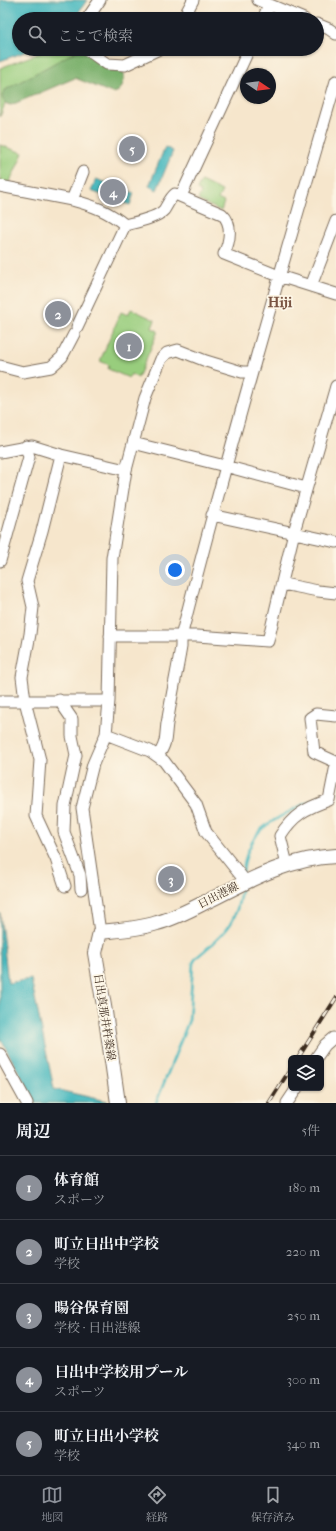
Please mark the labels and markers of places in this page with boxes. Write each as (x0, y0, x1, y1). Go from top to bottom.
pin: 5 (119, 134, 145, 164)
pin: 4 (100, 177, 126, 207)
pin: 2 (45, 299, 71, 329)
pin: 1 (116, 331, 142, 361)
pin: 3 (158, 864, 184, 894)

